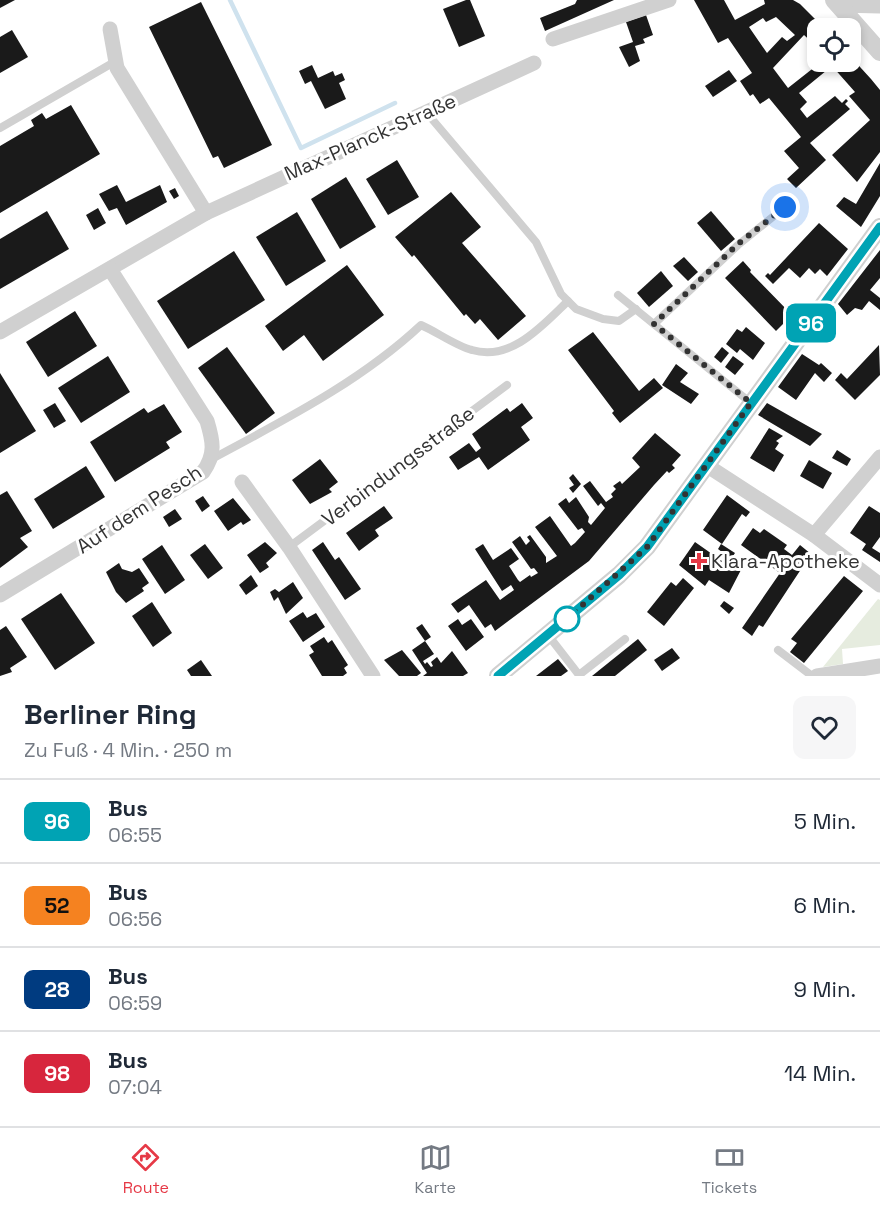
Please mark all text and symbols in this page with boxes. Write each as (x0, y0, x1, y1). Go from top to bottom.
map controls (807, 18, 861, 72)
button: locate (807, 18, 861, 72)
street label: Max-Planck-Straße (280, 87, 460, 187)
your location (770, 192, 800, 222)
line badge: 96 (784, 304, 838, 342)
text: 96 (798, 310, 824, 337)
street label: Verbindungsstraße (317, 400, 479, 532)
street label: Auf dem Pesch (71, 459, 207, 559)
place label: Klara-Apotheke (711, 548, 860, 574)
marker: Klara-Apotheke (692, 554, 706, 568)
unlabelled marker (554, 606, 580, 632)
text: Berliner Ring (24, 696, 197, 732)
button: heart (793, 696, 856, 759)
text: Zu Fuß · 4 Min. · 250 m (24, 737, 232, 763)
text: Bus (108, 794, 148, 822)
text: 5 Min. (794, 807, 856, 835)
text: 96 (44, 808, 70, 835)
text: 06:55 (108, 822, 162, 848)
text: Bus (108, 878, 148, 906)
text: 6 Min. (793, 891, 856, 919)
text: 52 (45, 892, 69, 919)
text: 06:56 (108, 906, 162, 932)
text: Bus (108, 962, 148, 990)
text: 9 Min. (793, 975, 856, 1003)
text: 28 (44, 976, 70, 1003)
text: 06:59 (108, 990, 162, 1016)
text: Bus (108, 1046, 148, 1074)
text: 14 Min. (784, 1059, 856, 1087)
text: 98 (44, 1060, 70, 1087)
text: 07:04 (108, 1074, 162, 1100)
tab: Route (123, 1141, 169, 1198)
tab: Karte (414, 1141, 456, 1198)
tab: Tickets (701, 1141, 757, 1198)

